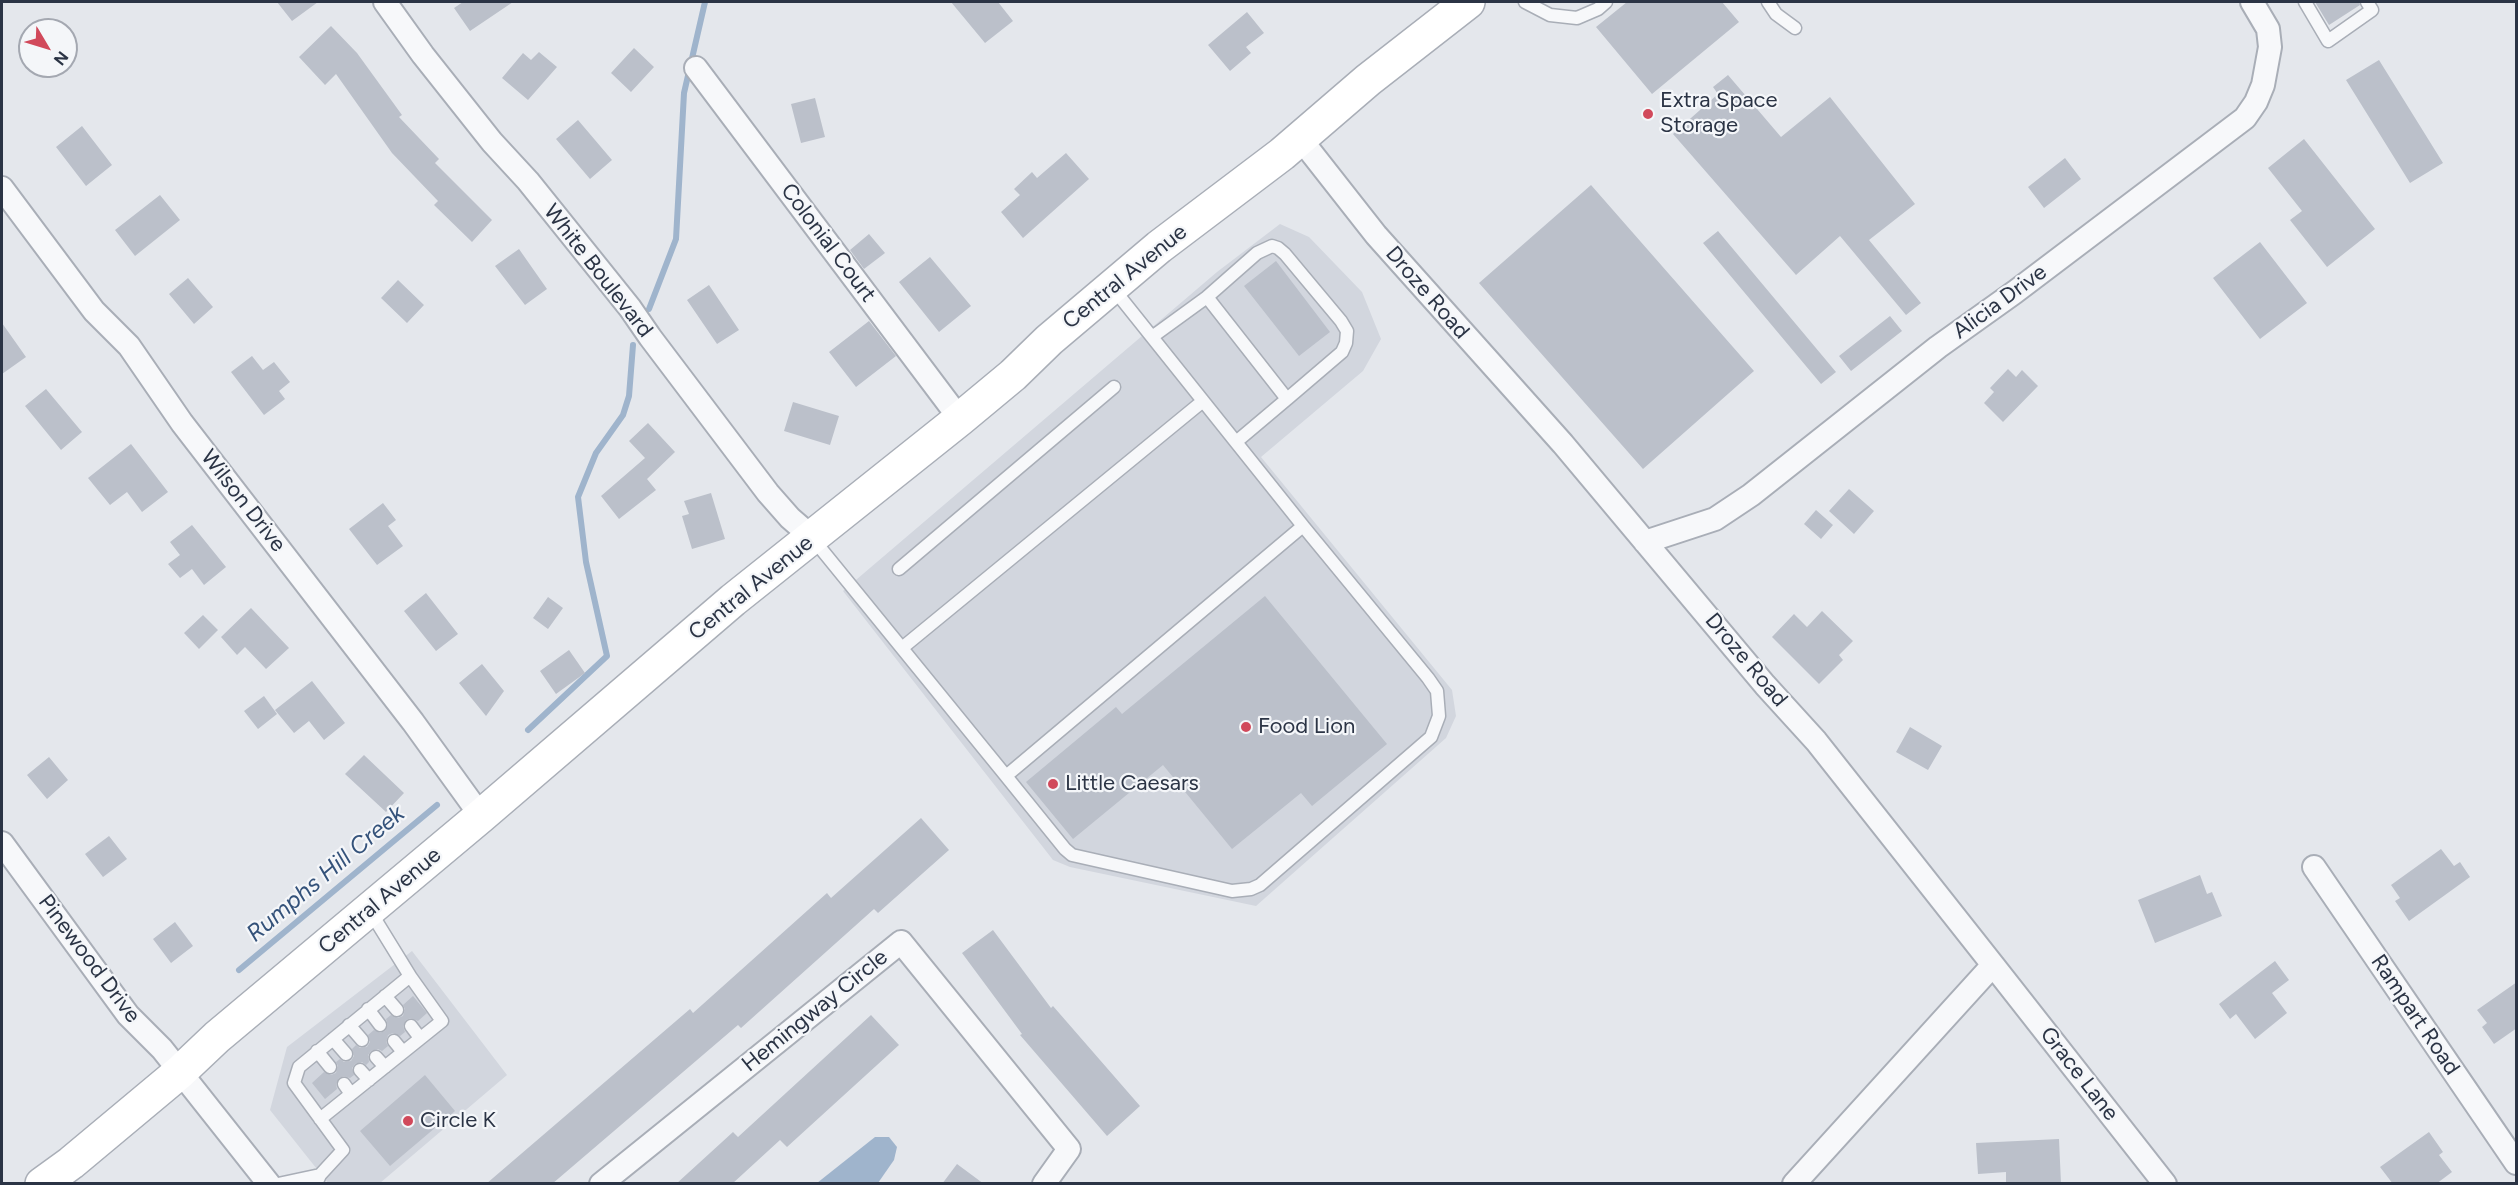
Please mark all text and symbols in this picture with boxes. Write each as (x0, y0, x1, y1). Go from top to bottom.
north arrow (18, 18, 78, 78)
text: N (50, 47, 72, 69)
place label: Extra Space Storage (1660, 88, 1778, 140)
marker: Extra Space Storage (1641, 107, 1655, 121)
street label: Colonial Court (775, 178, 881, 308)
street label: White Boulevard (538, 199, 658, 343)
street label: Central Avenue (1058, 219, 1192, 335)
street label: Droze Road (1380, 241, 1474, 345)
street label: Alicia Drive (1948, 259, 2052, 345)
street label: Wilson Drive (195, 445, 291, 557)
street label: Central Avenue (684, 530, 818, 646)
street label: Droze Road (1699, 608, 1793, 712)
place label: Food Lion (1258, 714, 1355, 740)
marker: Food Lion (1239, 720, 1253, 734)
place label: Little Caesars (1065, 771, 1199, 797)
marker: Little Caesars (1046, 777, 1060, 791)
water label: Rumphs Hill Creek (241, 800, 411, 948)
street label: Central Avenue (313, 842, 447, 960)
street label: Pinewood Drive (32, 890, 146, 1028)
street label: Hemingway Circle (737, 944, 893, 1078)
street label: Rampart Road (2365, 950, 2465, 1080)
street label: Grace Lane (2034, 1022, 2124, 1126)
place label: Circle K (420, 1108, 496, 1134)
marker: Circle K (401, 1114, 415, 1128)

